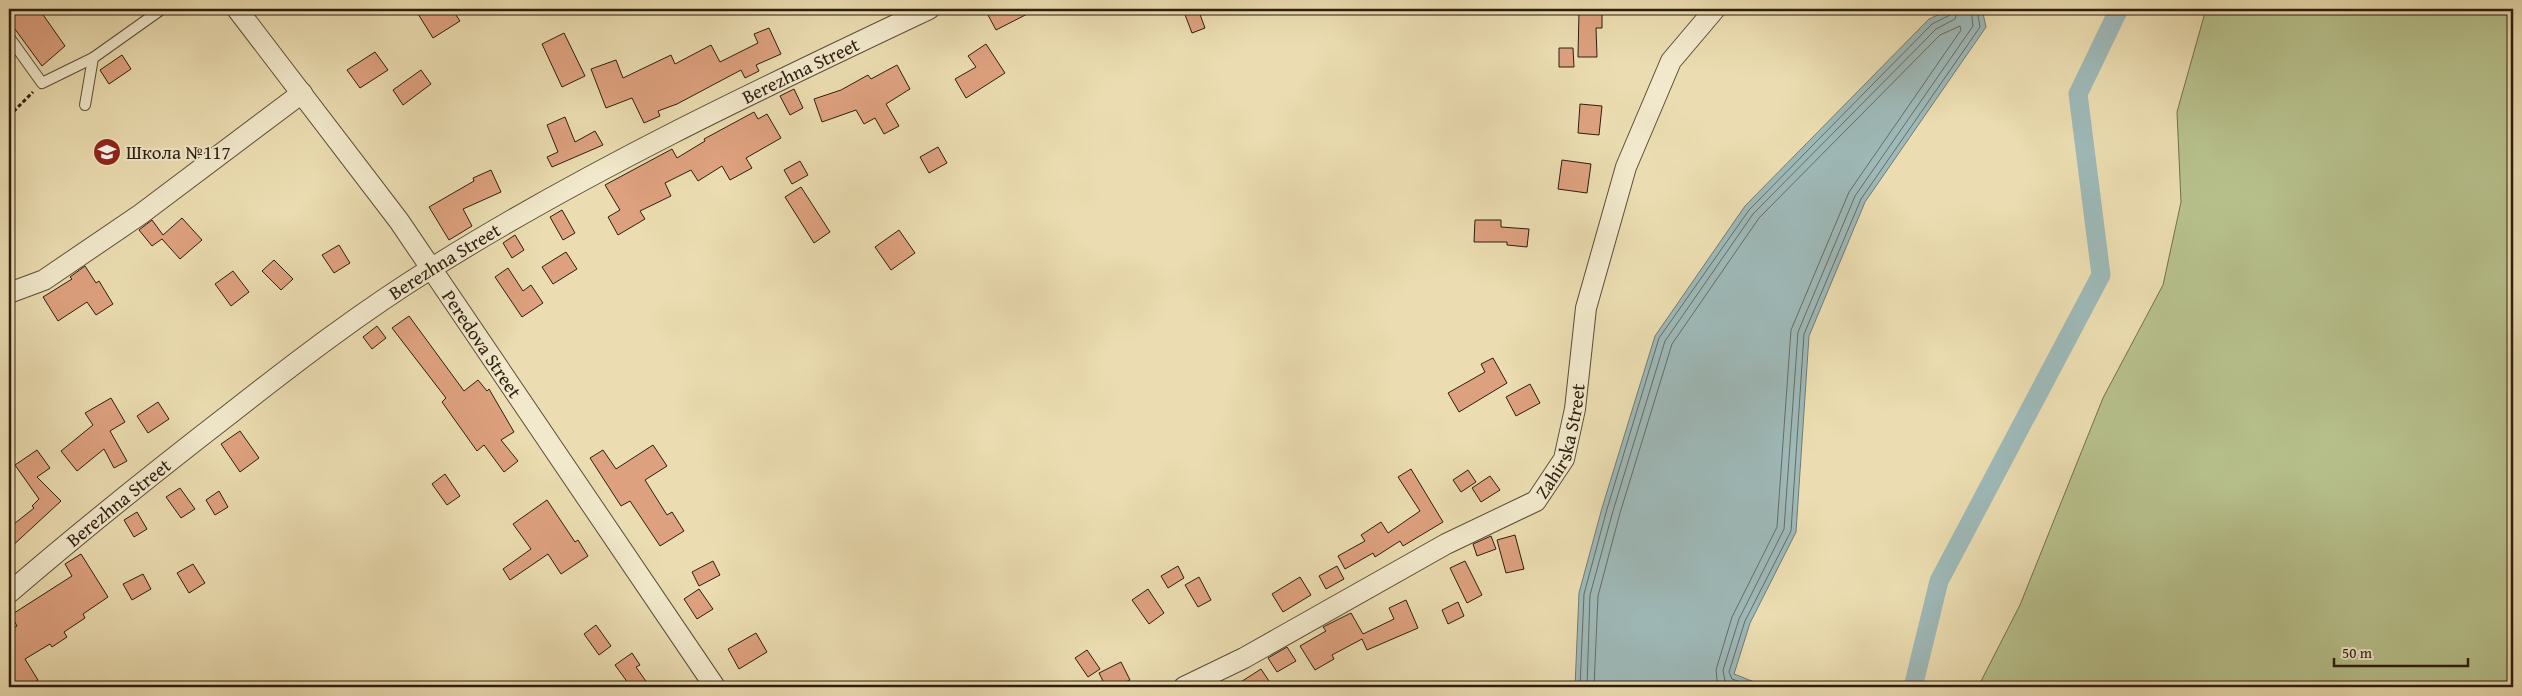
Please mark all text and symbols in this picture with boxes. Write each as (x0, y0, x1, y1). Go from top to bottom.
street label: Berezhna Street (737, 30, 864, 111)
school or university icon: Школа №117 (92, 137, 122, 167)
place label: Школа №117 (126, 138, 231, 166)
street label: Berezhna Street (383, 216, 506, 306)
street label: Peredova Street (435, 284, 529, 404)
street label: Zahirska Street (1528, 382, 1592, 504)
street label: Berezhna Street (60, 451, 177, 553)
scale bar (2334, 636, 2468, 668)
text: 50 m (2342, 642, 2373, 663)

